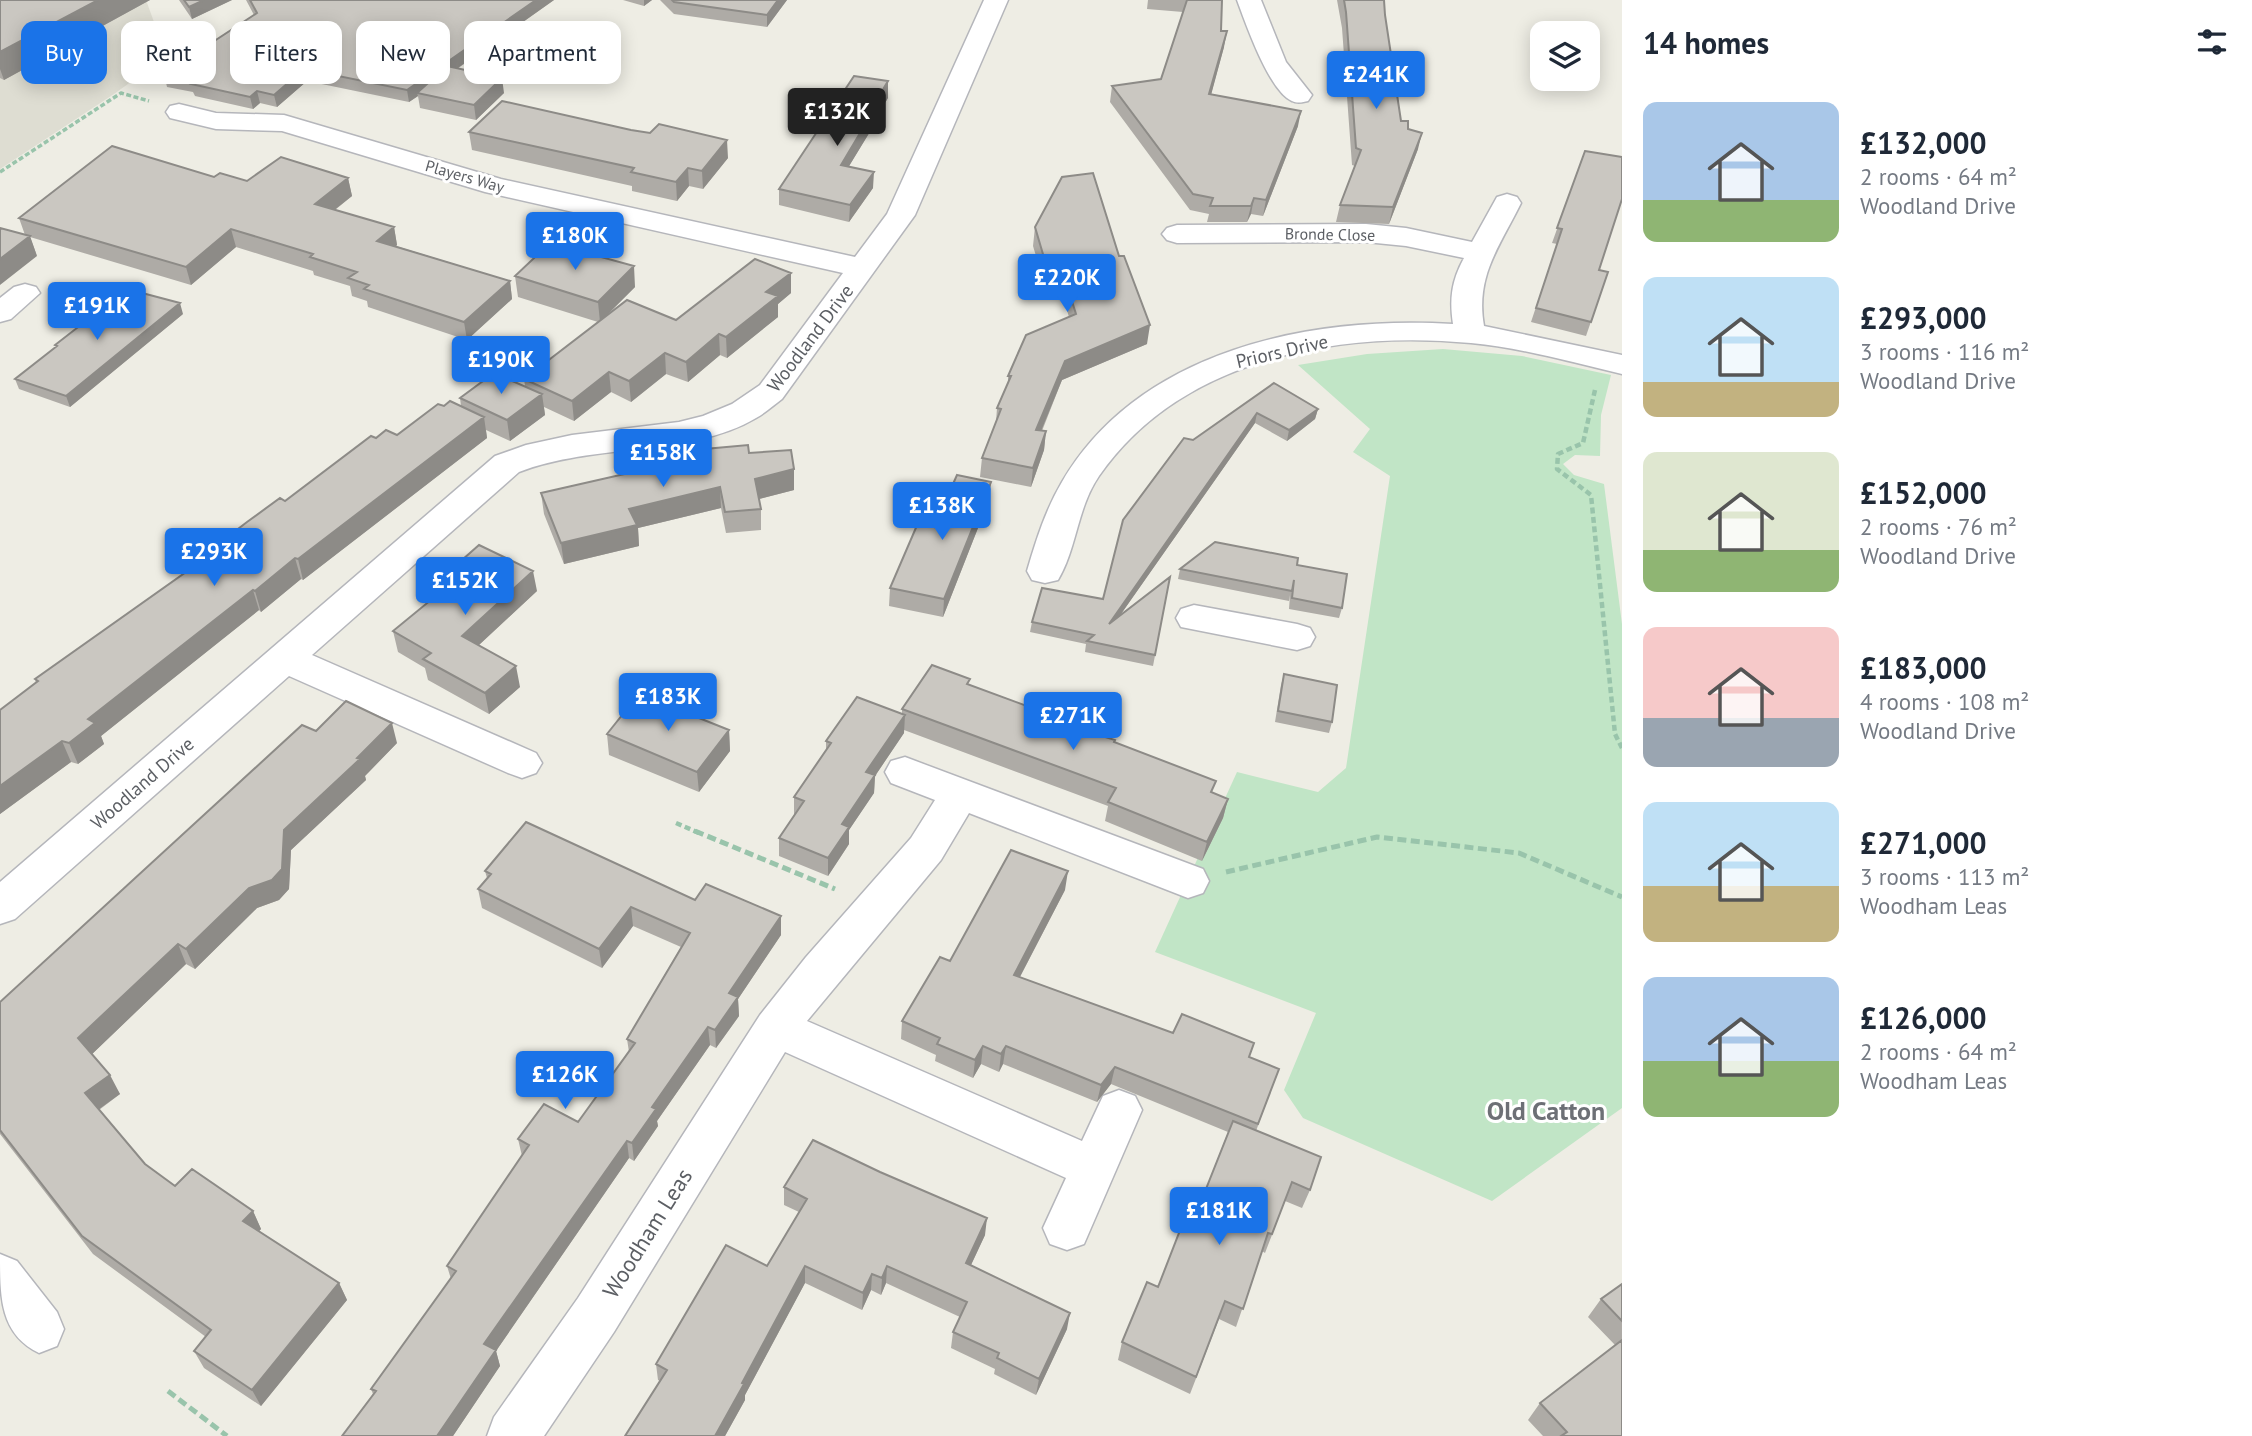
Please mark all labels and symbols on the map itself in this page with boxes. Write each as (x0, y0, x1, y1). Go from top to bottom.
pin: £241K (1327, 52, 1425, 111)
pin: £132K (788, 88, 886, 148)
street label: Players Way (423, 155, 507, 197)
pin: £180K (526, 212, 624, 272)
street label: Bronde Close (1285, 223, 1375, 245)
pin: £220K (1018, 254, 1116, 314)
street label: Woodland Drive (762, 279, 858, 397)
pin: £191K (48, 282, 146, 342)
street label: Priors Drive (1234, 329, 1330, 373)
pin: £190K (452, 336, 550, 396)
pin: £158K (614, 430, 712, 489)
pin: £138K (893, 482, 991, 542)
pin: £293K (165, 528, 263, 588)
pin: £152K (416, 558, 514, 617)
pin: £183K (619, 674, 717, 733)
pin: £271K (1024, 692, 1122, 752)
street label: Woodland Drive (86, 732, 198, 834)
pin: £126K (516, 1052, 614, 1111)
district label: Old Catton (1487, 1094, 1605, 1127)
street label: Woodham Leas (596, 1163, 698, 1303)
pin: £181K (1170, 1188, 1268, 1247)

